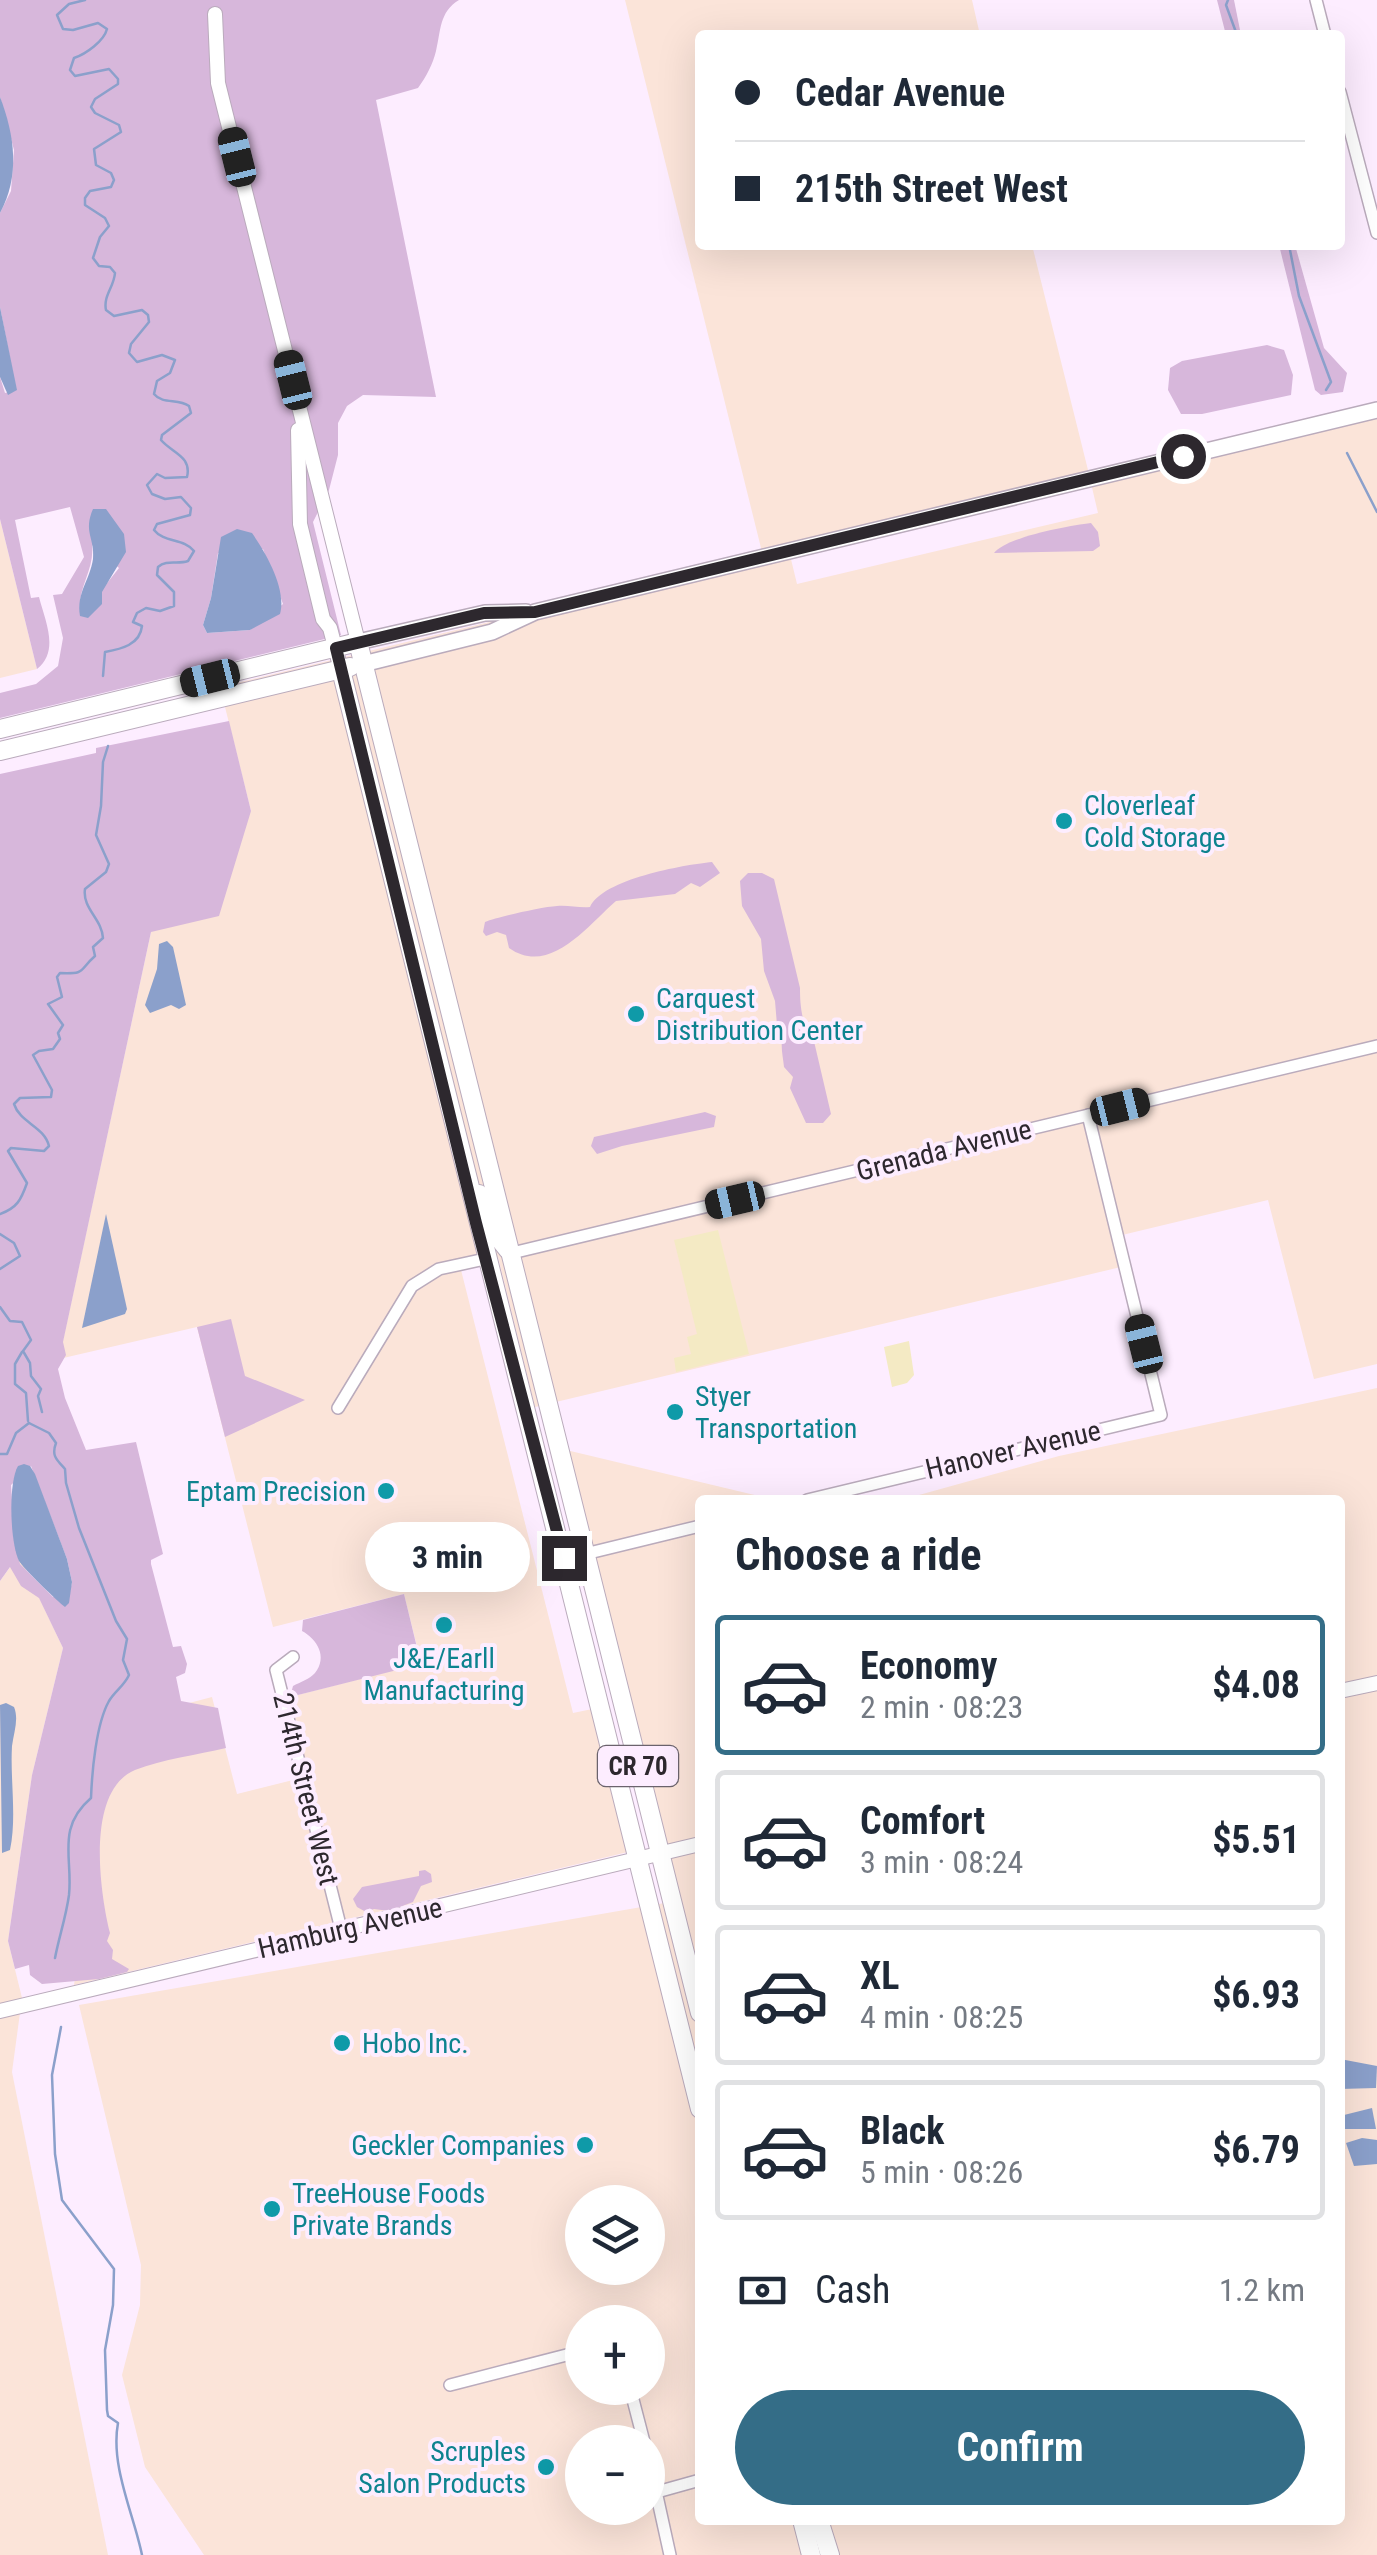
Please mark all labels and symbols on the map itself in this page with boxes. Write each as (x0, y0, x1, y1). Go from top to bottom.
car (215, 124, 259, 190)
car (271, 347, 315, 413)
route start (1161, 434, 1206, 479)
car (177, 656, 243, 700)
place label: Cloverleaf Cold Storage (1084, 789, 1226, 854)
marker: Cloverleaf Cold Storage (1053, 810, 1075, 832)
place label: Carquest Distribution Center (656, 982, 863, 1047)
marker: Carquest Distribution Center (625, 1003, 647, 1025)
car (1087, 1085, 1153, 1129)
street label: Grenada Avenue (853, 1112, 1035, 1188)
car (702, 1179, 768, 1221)
car (1122, 1311, 1166, 1377)
place label: Styer Transportation (695, 1380, 857, 1445)
marker: Styer Transportation (664, 1401, 686, 1423)
street label: Hanover Avenue (922, 1414, 1104, 1486)
place label: Eptam Precision (186, 1475, 366, 1508)
marker: Eptam Precision (375, 1480, 397, 1502)
callout: 3 min (364, 1523, 529, 1593)
route end (542, 1536, 587, 1581)
marker: J&E/Earll Manufacturing (433, 1614, 455, 1636)
place label: J&E/Earll Manufacturing (363, 1642, 525, 1707)
street label: 214th Street West (266, 1690, 346, 1888)
road number: CR 70 (598, 1746, 678, 1786)
street label: Hamburg Avenue (255, 1891, 445, 1965)
place label: Hobo Inc. (362, 2027, 469, 2060)
marker: Hobo Inc. (331, 2032, 353, 2054)
place label: Geckler Companies (351, 2129, 565, 2162)
marker: Geckler Companies (574, 2134, 596, 2156)
place label: TreeHouse Foods Private Brands (292, 2177, 485, 2242)
marker: TreeHouse Foods Private Brands (261, 2198, 283, 2220)
place label: Scruples Salon Products (358, 2435, 526, 2500)
marker: Scruples Salon Products (535, 2456, 557, 2478)

